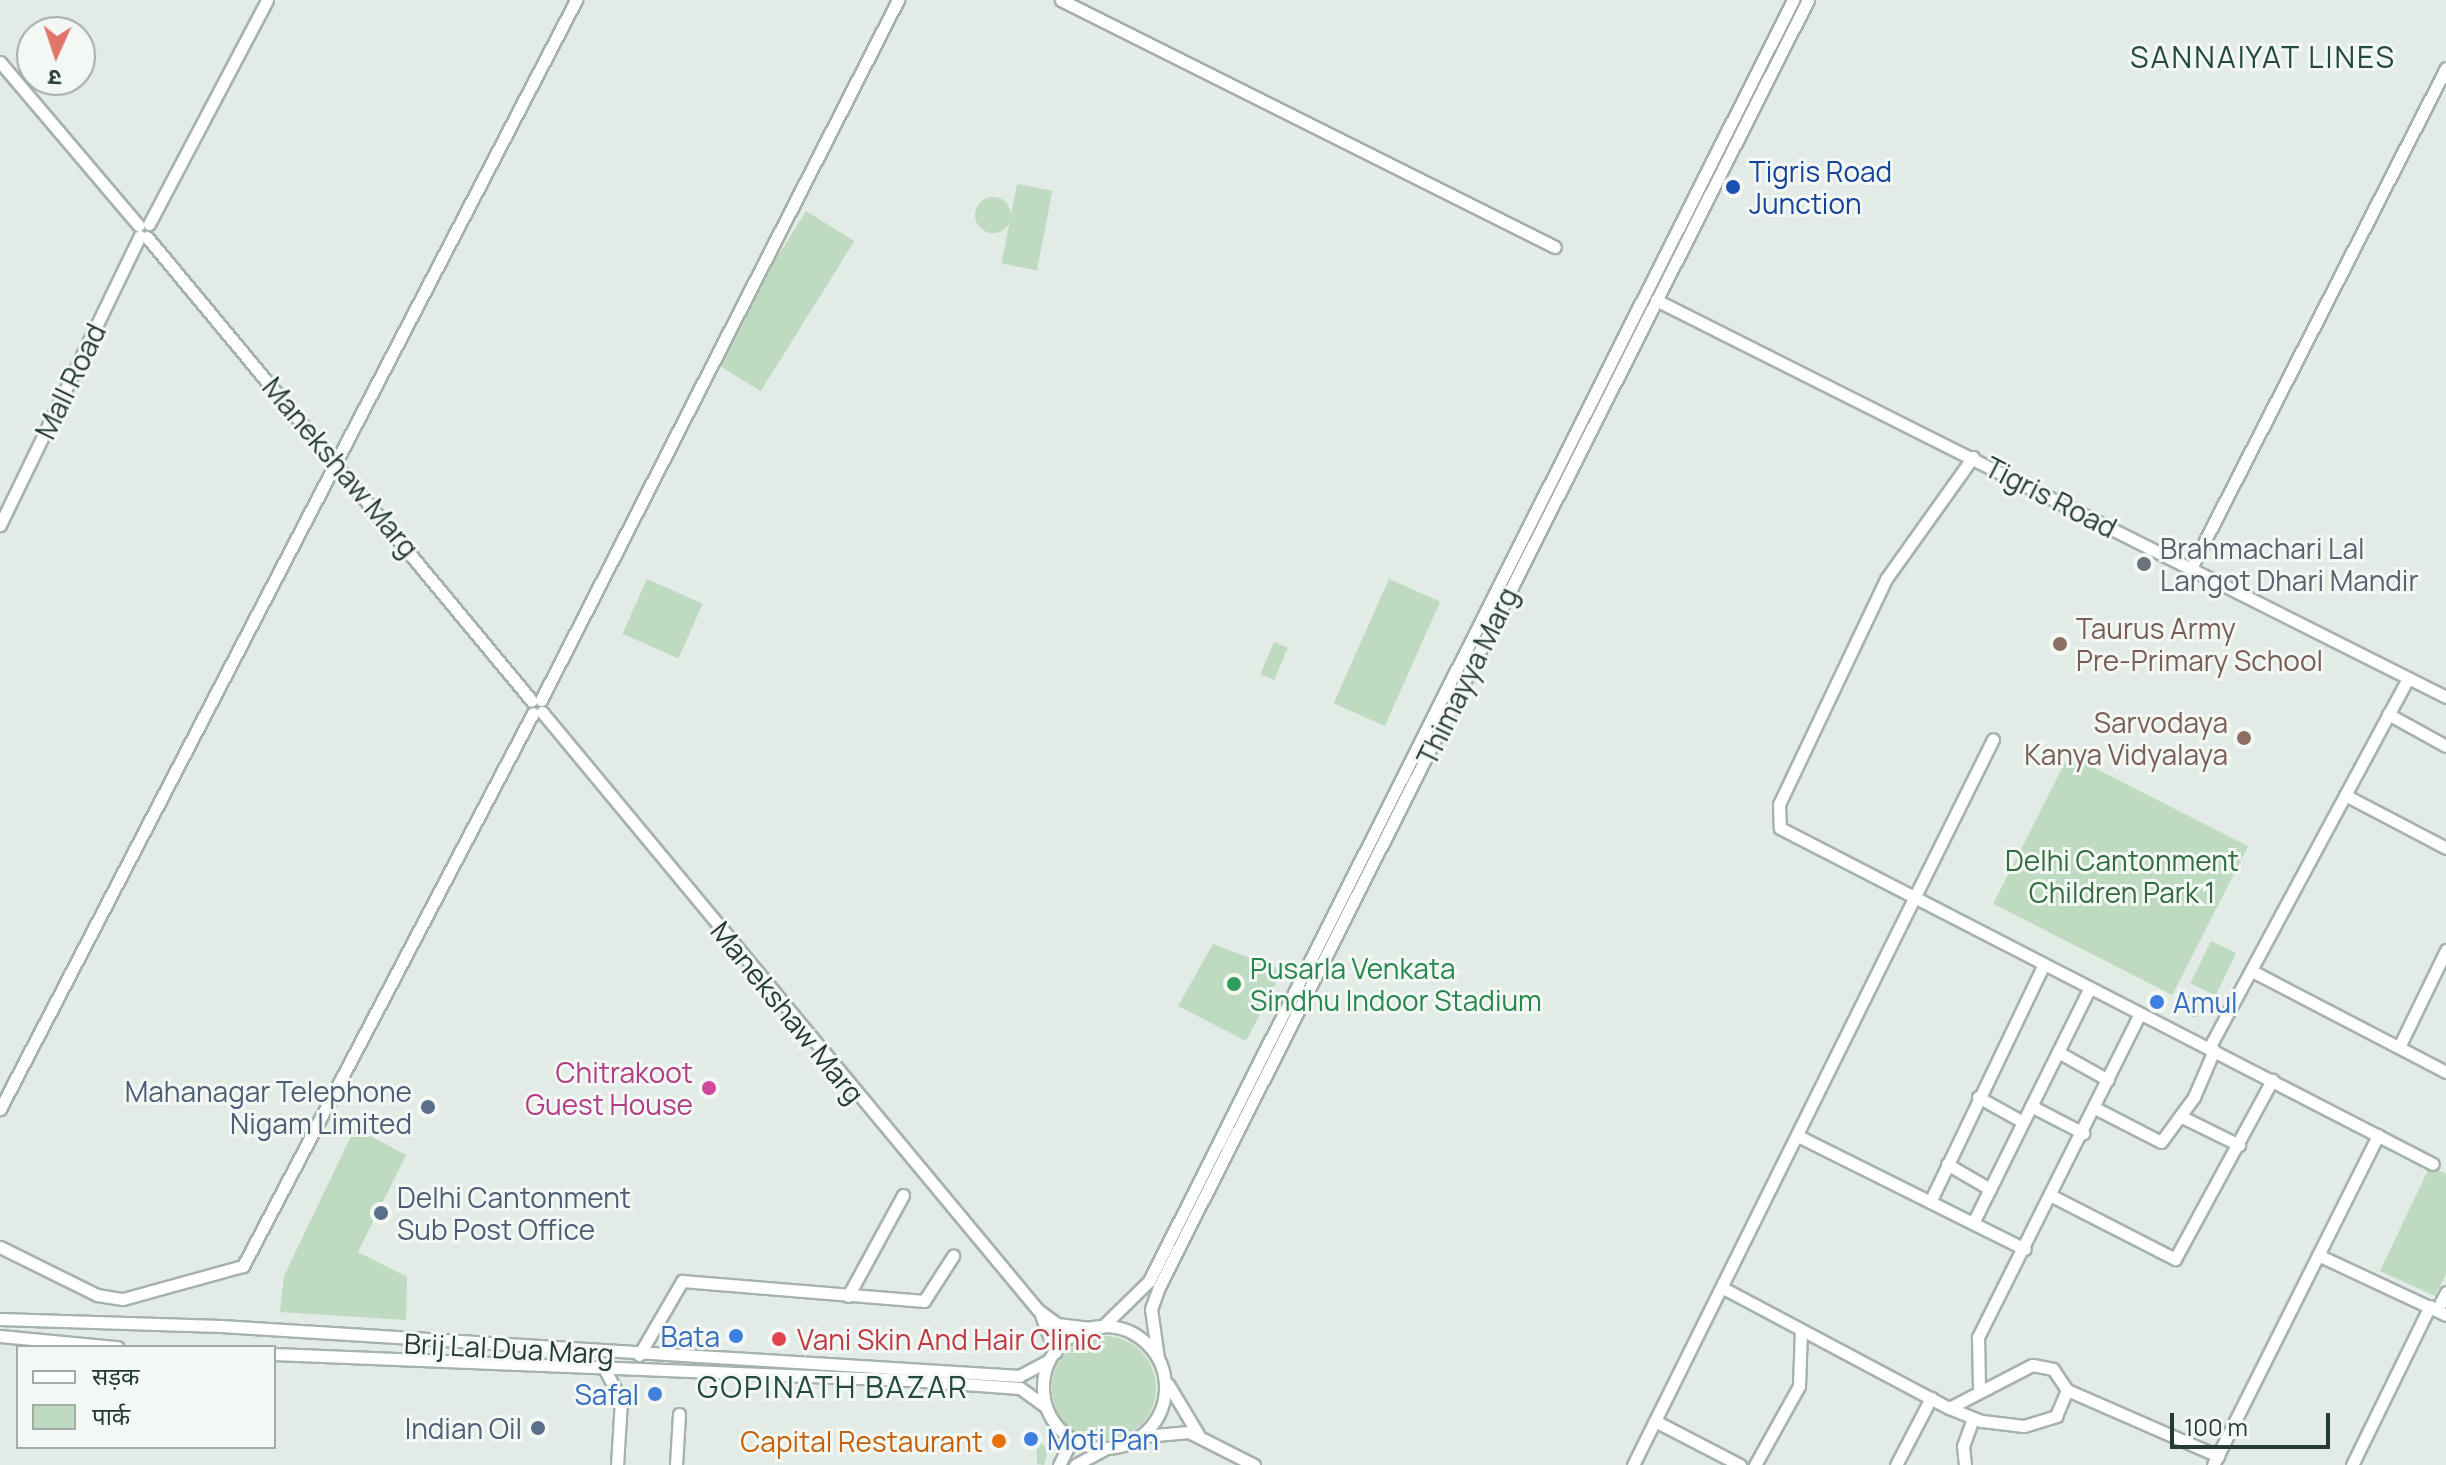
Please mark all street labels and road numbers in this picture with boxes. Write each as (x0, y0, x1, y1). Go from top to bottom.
street label: Mall Road (28, 318, 112, 444)
street label: Manekshaw Marg (256, 370, 426, 564)
street label: Tigris Road (1980, 450, 2122, 544)
street label: Thimayya Marg (1409, 582, 1525, 770)
street label: Manekshaw Marg (704, 914, 872, 1110)
street label: Brij Lal Dua Marg (403, 1326, 615, 1370)

